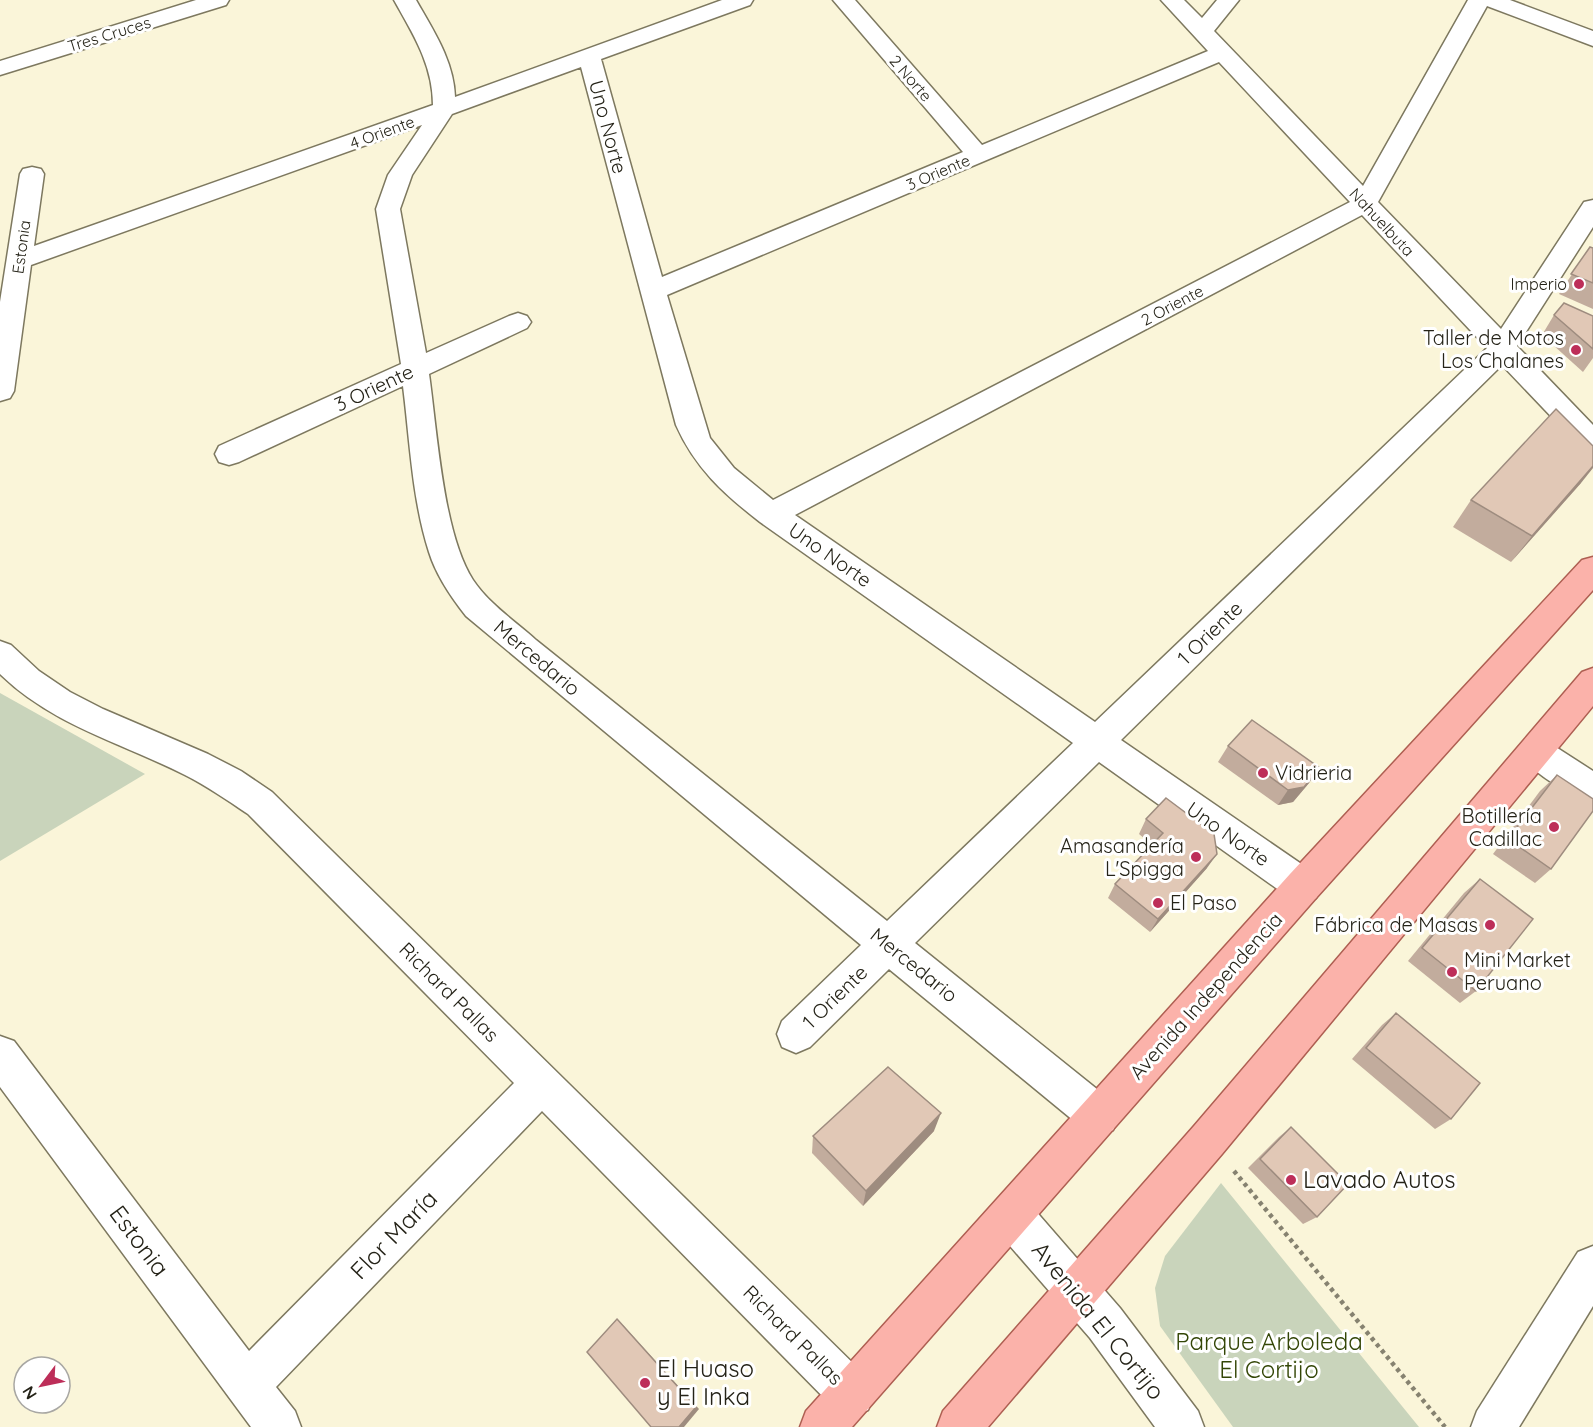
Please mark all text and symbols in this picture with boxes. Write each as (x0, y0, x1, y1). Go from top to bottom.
street label: Tres Cruces (65, 12, 153, 56)
street label: 2 Norte (885, 51, 937, 105)
street label: Uno Norte (584, 77, 633, 176)
street label: 4 Oriente (347, 111, 417, 153)
street label: 3 Oriente (903, 150, 973, 194)
street label: Nahuelbuta (1345, 184, 1419, 260)
street label: Estonia (7, 219, 35, 275)
place label: Imperio (1510, 274, 1567, 294)
marker: Imperio (1572, 277, 1586, 291)
street label: 2 Oriente (1137, 280, 1207, 330)
place label: Taller de Motos Los Chalanes (1423, 325, 1564, 373)
marker: Taller de Motos Los Chalanes (1569, 343, 1583, 357)
street label: 3 Oriente (330, 358, 417, 417)
street label: Uno Norte (784, 517, 877, 592)
street label: 1 Oriente (1172, 596, 1247, 670)
street label: Mercedario (489, 614, 586, 701)
place label: Vidrieria (1275, 760, 1352, 785)
marker: Vidrieria (1256, 766, 1270, 780)
street label: Uno Norte (1182, 796, 1275, 871)
place label: Botillería Cadillac (1461, 803, 1542, 851)
marker: Botillería Cadillac (1547, 820, 1561, 834)
place label: Amasandería L'Spigga (1060, 833, 1184, 881)
marker: Amasandería L'Spigga (1189, 850, 1203, 864)
place label: El Paso (1170, 890, 1237, 915)
marker: El Paso (1151, 896, 1165, 910)
street label: Avenida Independencia (1124, 907, 1287, 1084)
place label: Fábrica de Masas (1314, 912, 1478, 937)
marker: Fábrica de Masas (1483, 918, 1497, 932)
street label: Mercedario (866, 922, 963, 1007)
street label: Richard Pallas (394, 936, 505, 1047)
place label: Mini Market Peruano (1464, 947, 1571, 995)
street label: 1 Oriente (797, 960, 872, 1034)
marker: Mini Market Peruano (1445, 965, 1459, 979)
place label: Lavado Autos (1303, 1164, 1456, 1194)
marker: Lavado Autos (1284, 1173, 1298, 1187)
street label: Flor María (343, 1183, 443, 1285)
street label: Estonia (103, 1199, 176, 1282)
street label: Avenida El Cortijo (1026, 1235, 1172, 1406)
street label: Richard Pallas (738, 1279, 849, 1390)
park label: Parque Arboleda El Cortijo (1175, 1326, 1363, 1384)
place label: El Huaso y El Inka (657, 1353, 754, 1411)
north arrow (12, 1355, 72, 1415)
marker: El Huaso y El Inka (638, 1376, 652, 1390)
text: N (18, 1383, 41, 1403)

